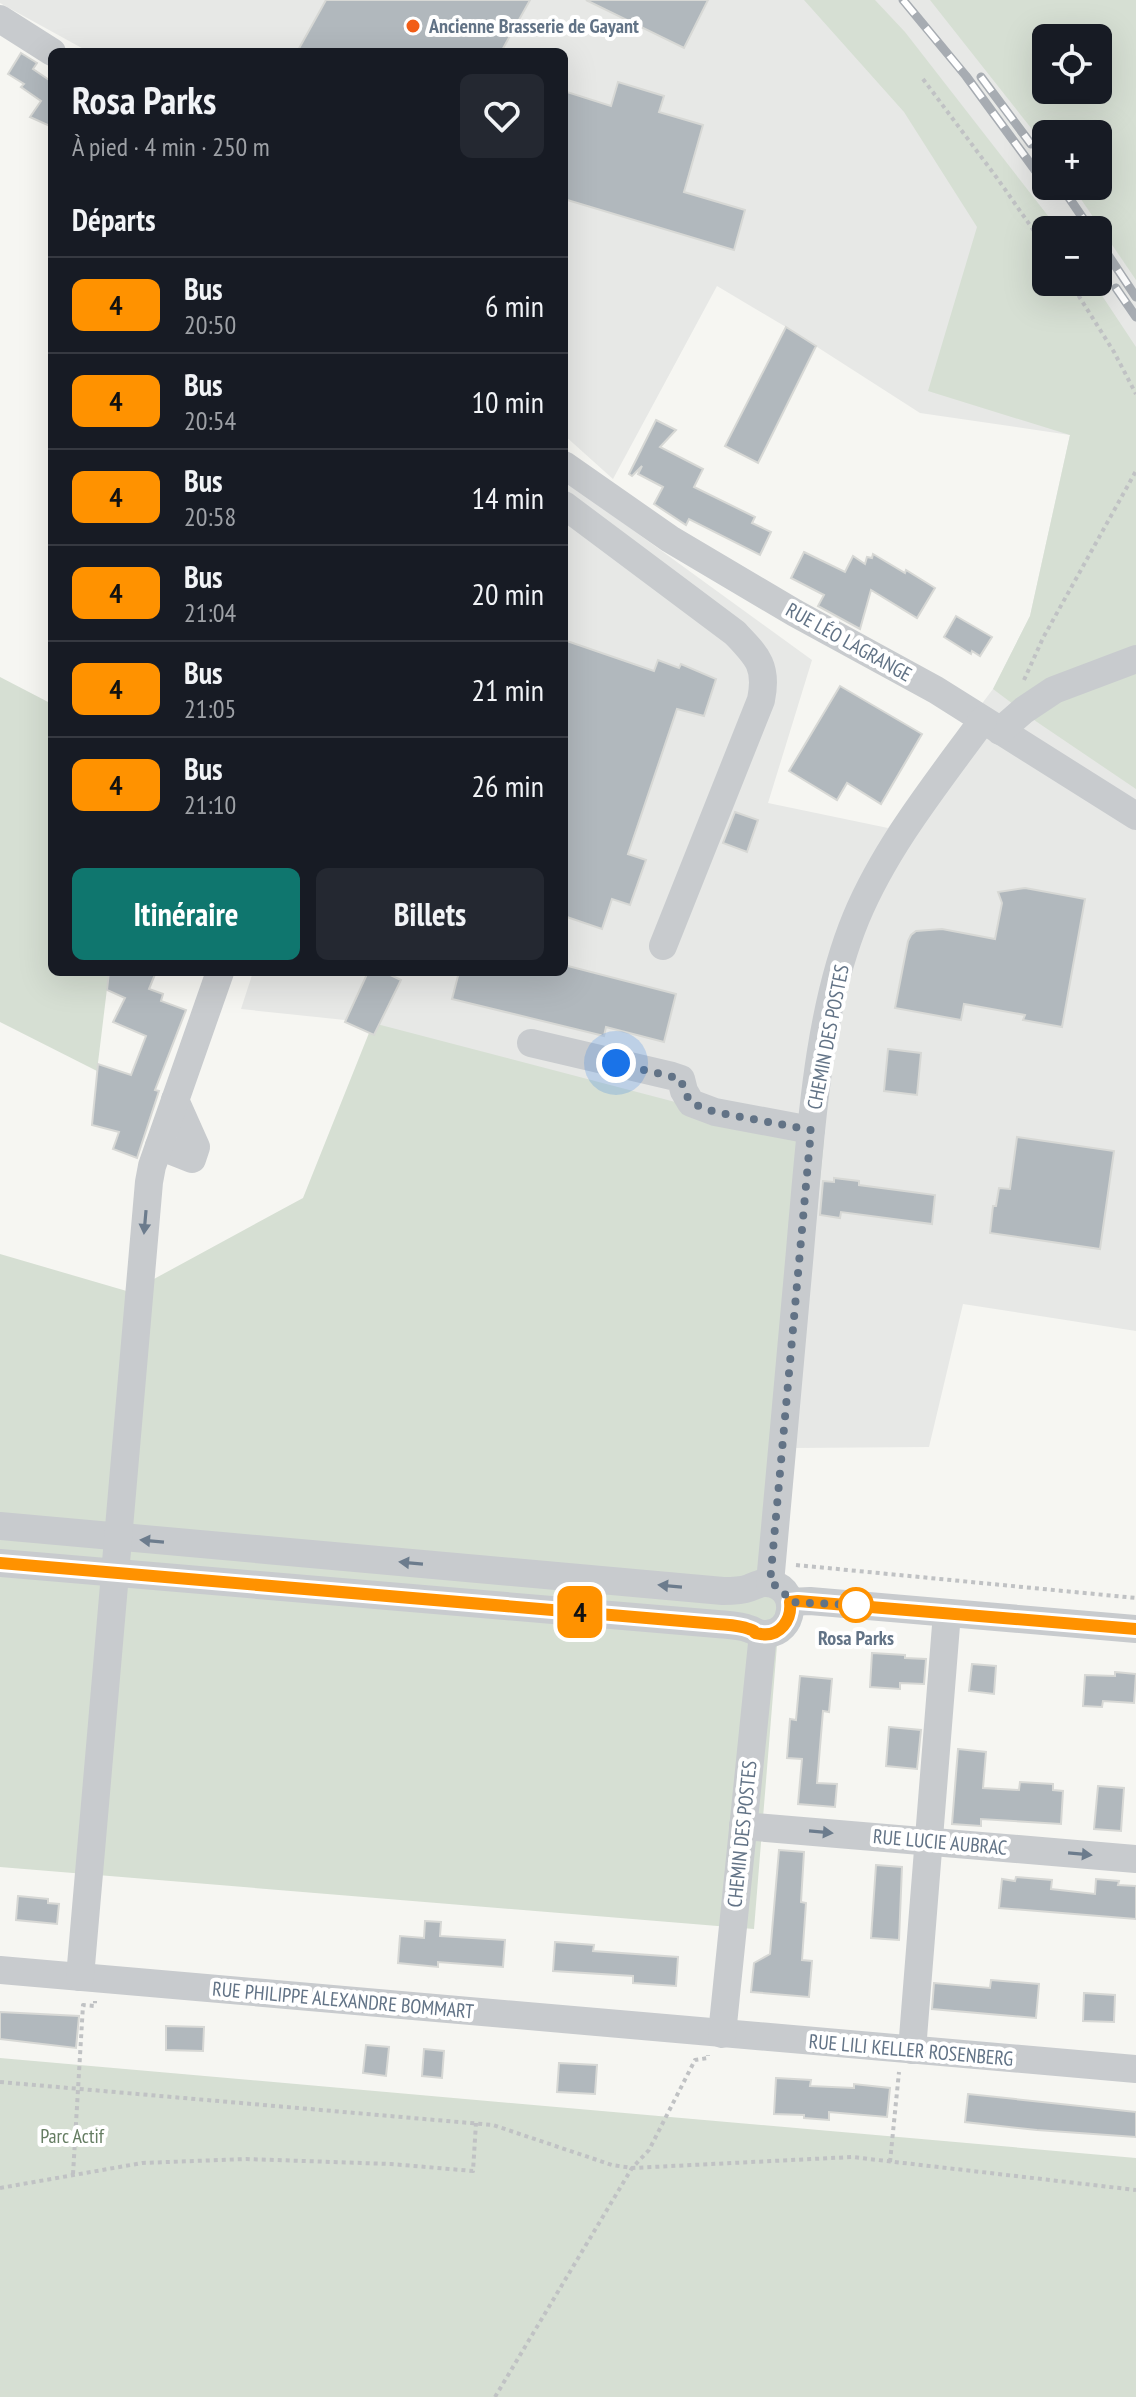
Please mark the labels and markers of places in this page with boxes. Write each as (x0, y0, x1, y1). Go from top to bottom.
place label: Ancienne Brasserie de Gayant (428, 13, 639, 39)
marker: Ancienne Brasserie de Gayant (404, 17, 422, 35)
marker: Rosa Parks (839, 1588, 873, 1622)
place label: Rosa Parks (818, 1625, 894, 1651)

